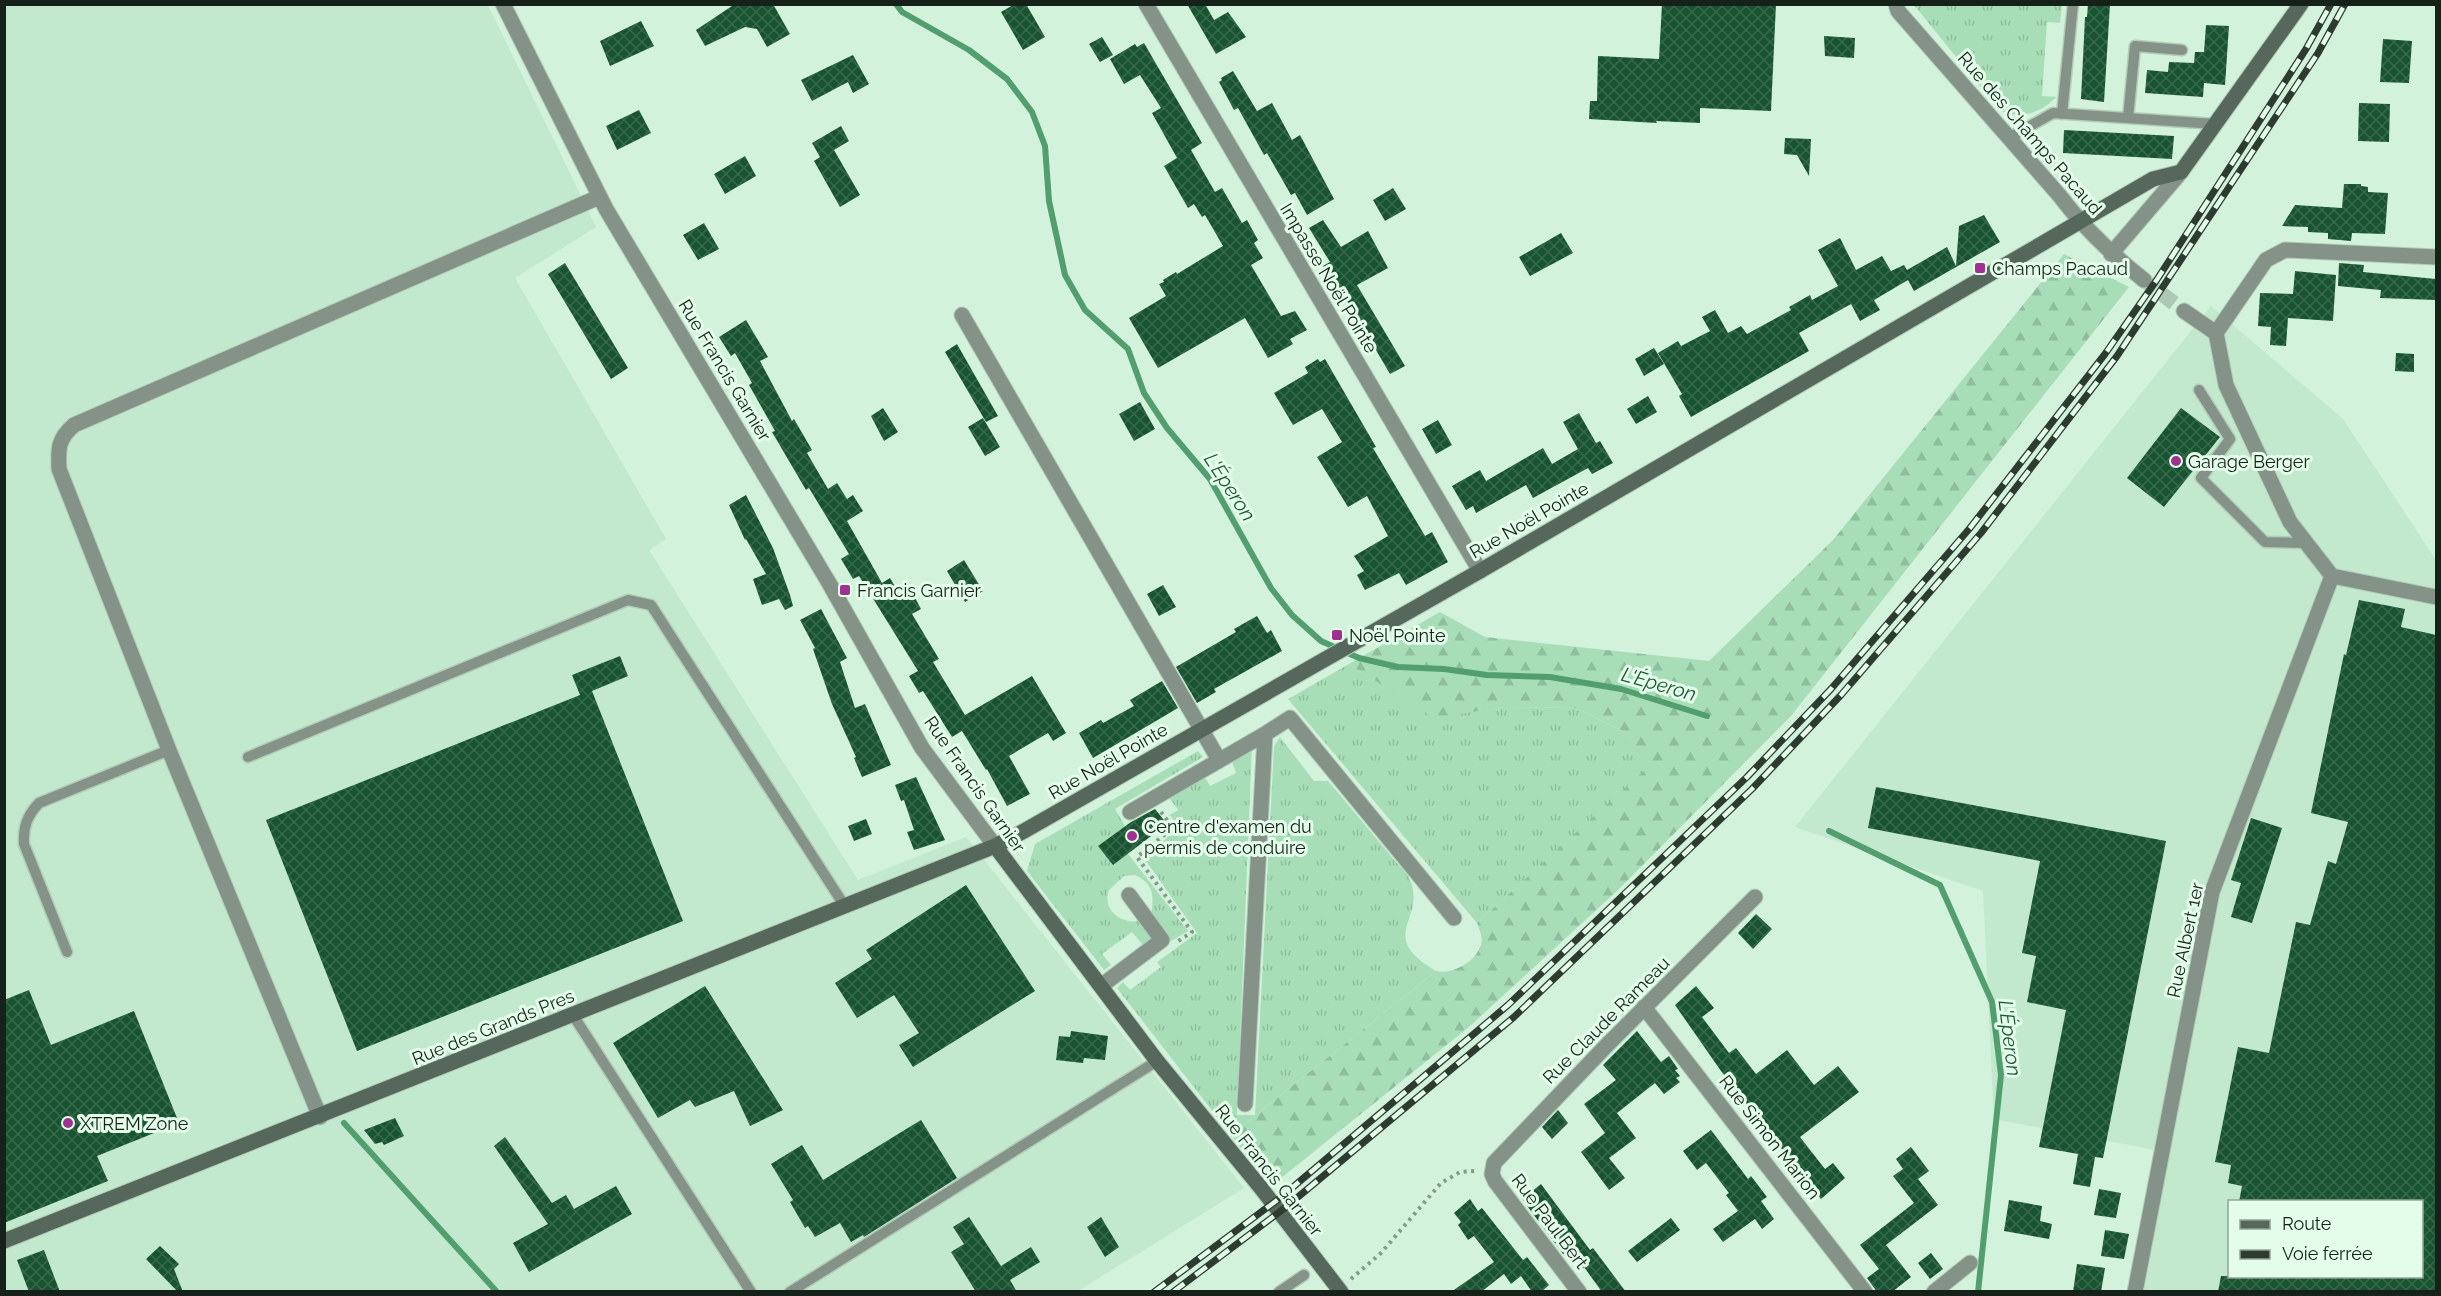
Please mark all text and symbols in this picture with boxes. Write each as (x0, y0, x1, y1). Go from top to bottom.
street label: Rue des Champs Pacaud (1954, 47, 2106, 219)
street label: Impasse Noël Pointe (1276, 199, 1382, 357)
place label: Champs Pacaud (1992, 258, 2128, 279)
marker: Champs Pacaud (1973, 261, 1987, 275)
street label: Rue Francis Garnier (674, 295, 776, 445)
water label: L'Éperon (1199, 448, 1261, 526)
place label: Garage Berger (2188, 451, 2310, 472)
marker: Garage Berger (2169, 454, 2183, 468)
street label: Rue Noël Pointe (1466, 477, 1593, 563)
place label: Francis Garnier (857, 580, 982, 601)
marker: Francis Garnier (838, 583, 852, 597)
place label: Noël Pointe (1349, 625, 1446, 646)
marker: Noël Pointe (1330, 628, 1344, 642)
water label: L'Éperon (1619, 662, 1699, 706)
street label: Rue Francis Garnier (920, 712, 1030, 857)
street label: Rue Noël Pointe (1045, 718, 1172, 804)
place label: Centre d'examen du permis de conduire (1144, 816, 1312, 858)
marker: Centre d'examen du permis de conduire (1125, 829, 1139, 843)
street label: Rue Albert 1er (2163, 880, 2208, 999)
street label: Rue Claude Rameau (1538, 952, 1674, 1088)
street label: Rue des Grands Pres (409, 985, 577, 1069)
water label: L'Éperon (1993, 999, 2027, 1077)
street label: Rue Simon Marion (1715, 1071, 1825, 1203)
street label: Rue Francis Garnier (1211, 1100, 1327, 1241)
place label: XTREM Zone (80, 1113, 189, 1134)
marker: XTREM Zone (61, 1116, 75, 1130)
street label: Rue Paul Bert (1508, 1170, 1592, 1272)
legend (2228, 1200, 2423, 1278)
text: Route (2282, 1213, 2332, 1234)
text: Voie ferrée (2282, 1243, 2373, 1264)

